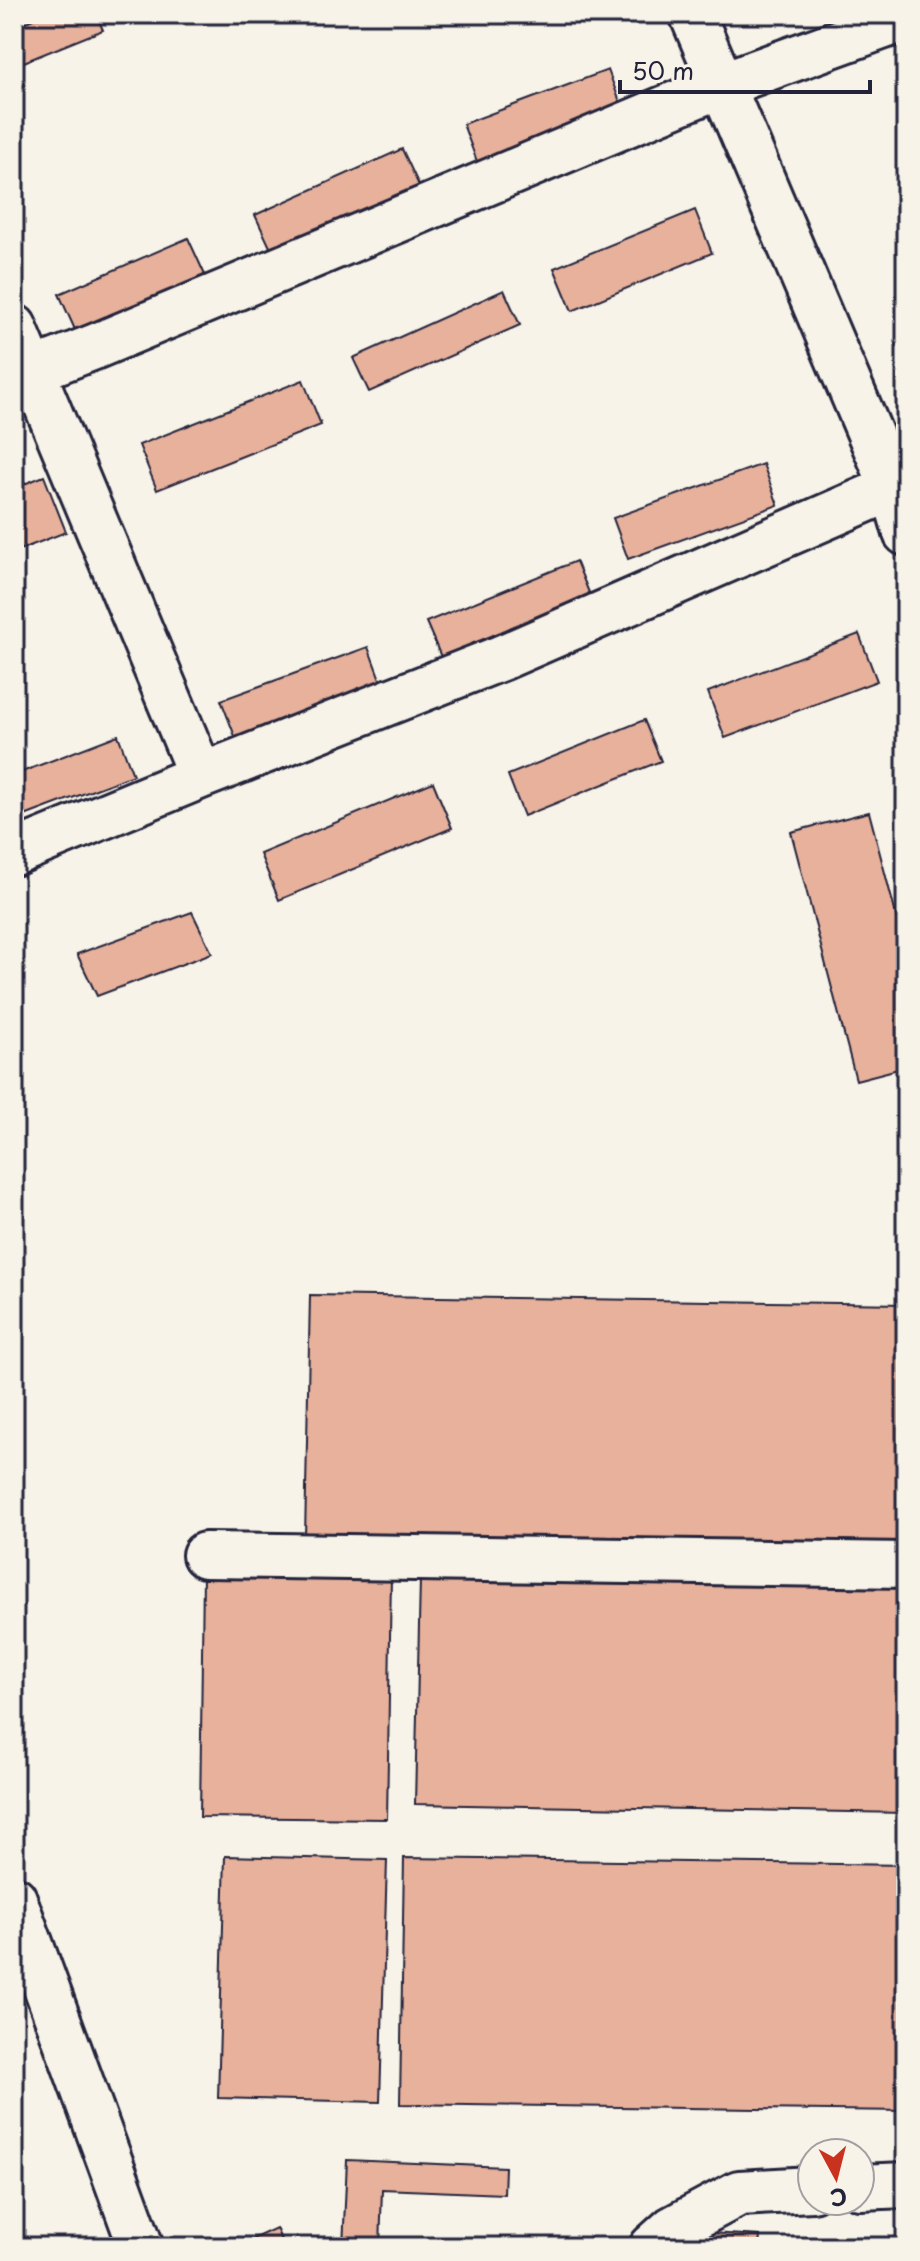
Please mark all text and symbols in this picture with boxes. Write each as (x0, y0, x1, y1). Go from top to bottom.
scale bar (620, 44, 870, 94)
text: 50 m (632, 52, 694, 88)
north arrow (796, 2137, 876, 2217)
text: С (828, 2181, 849, 2216)

